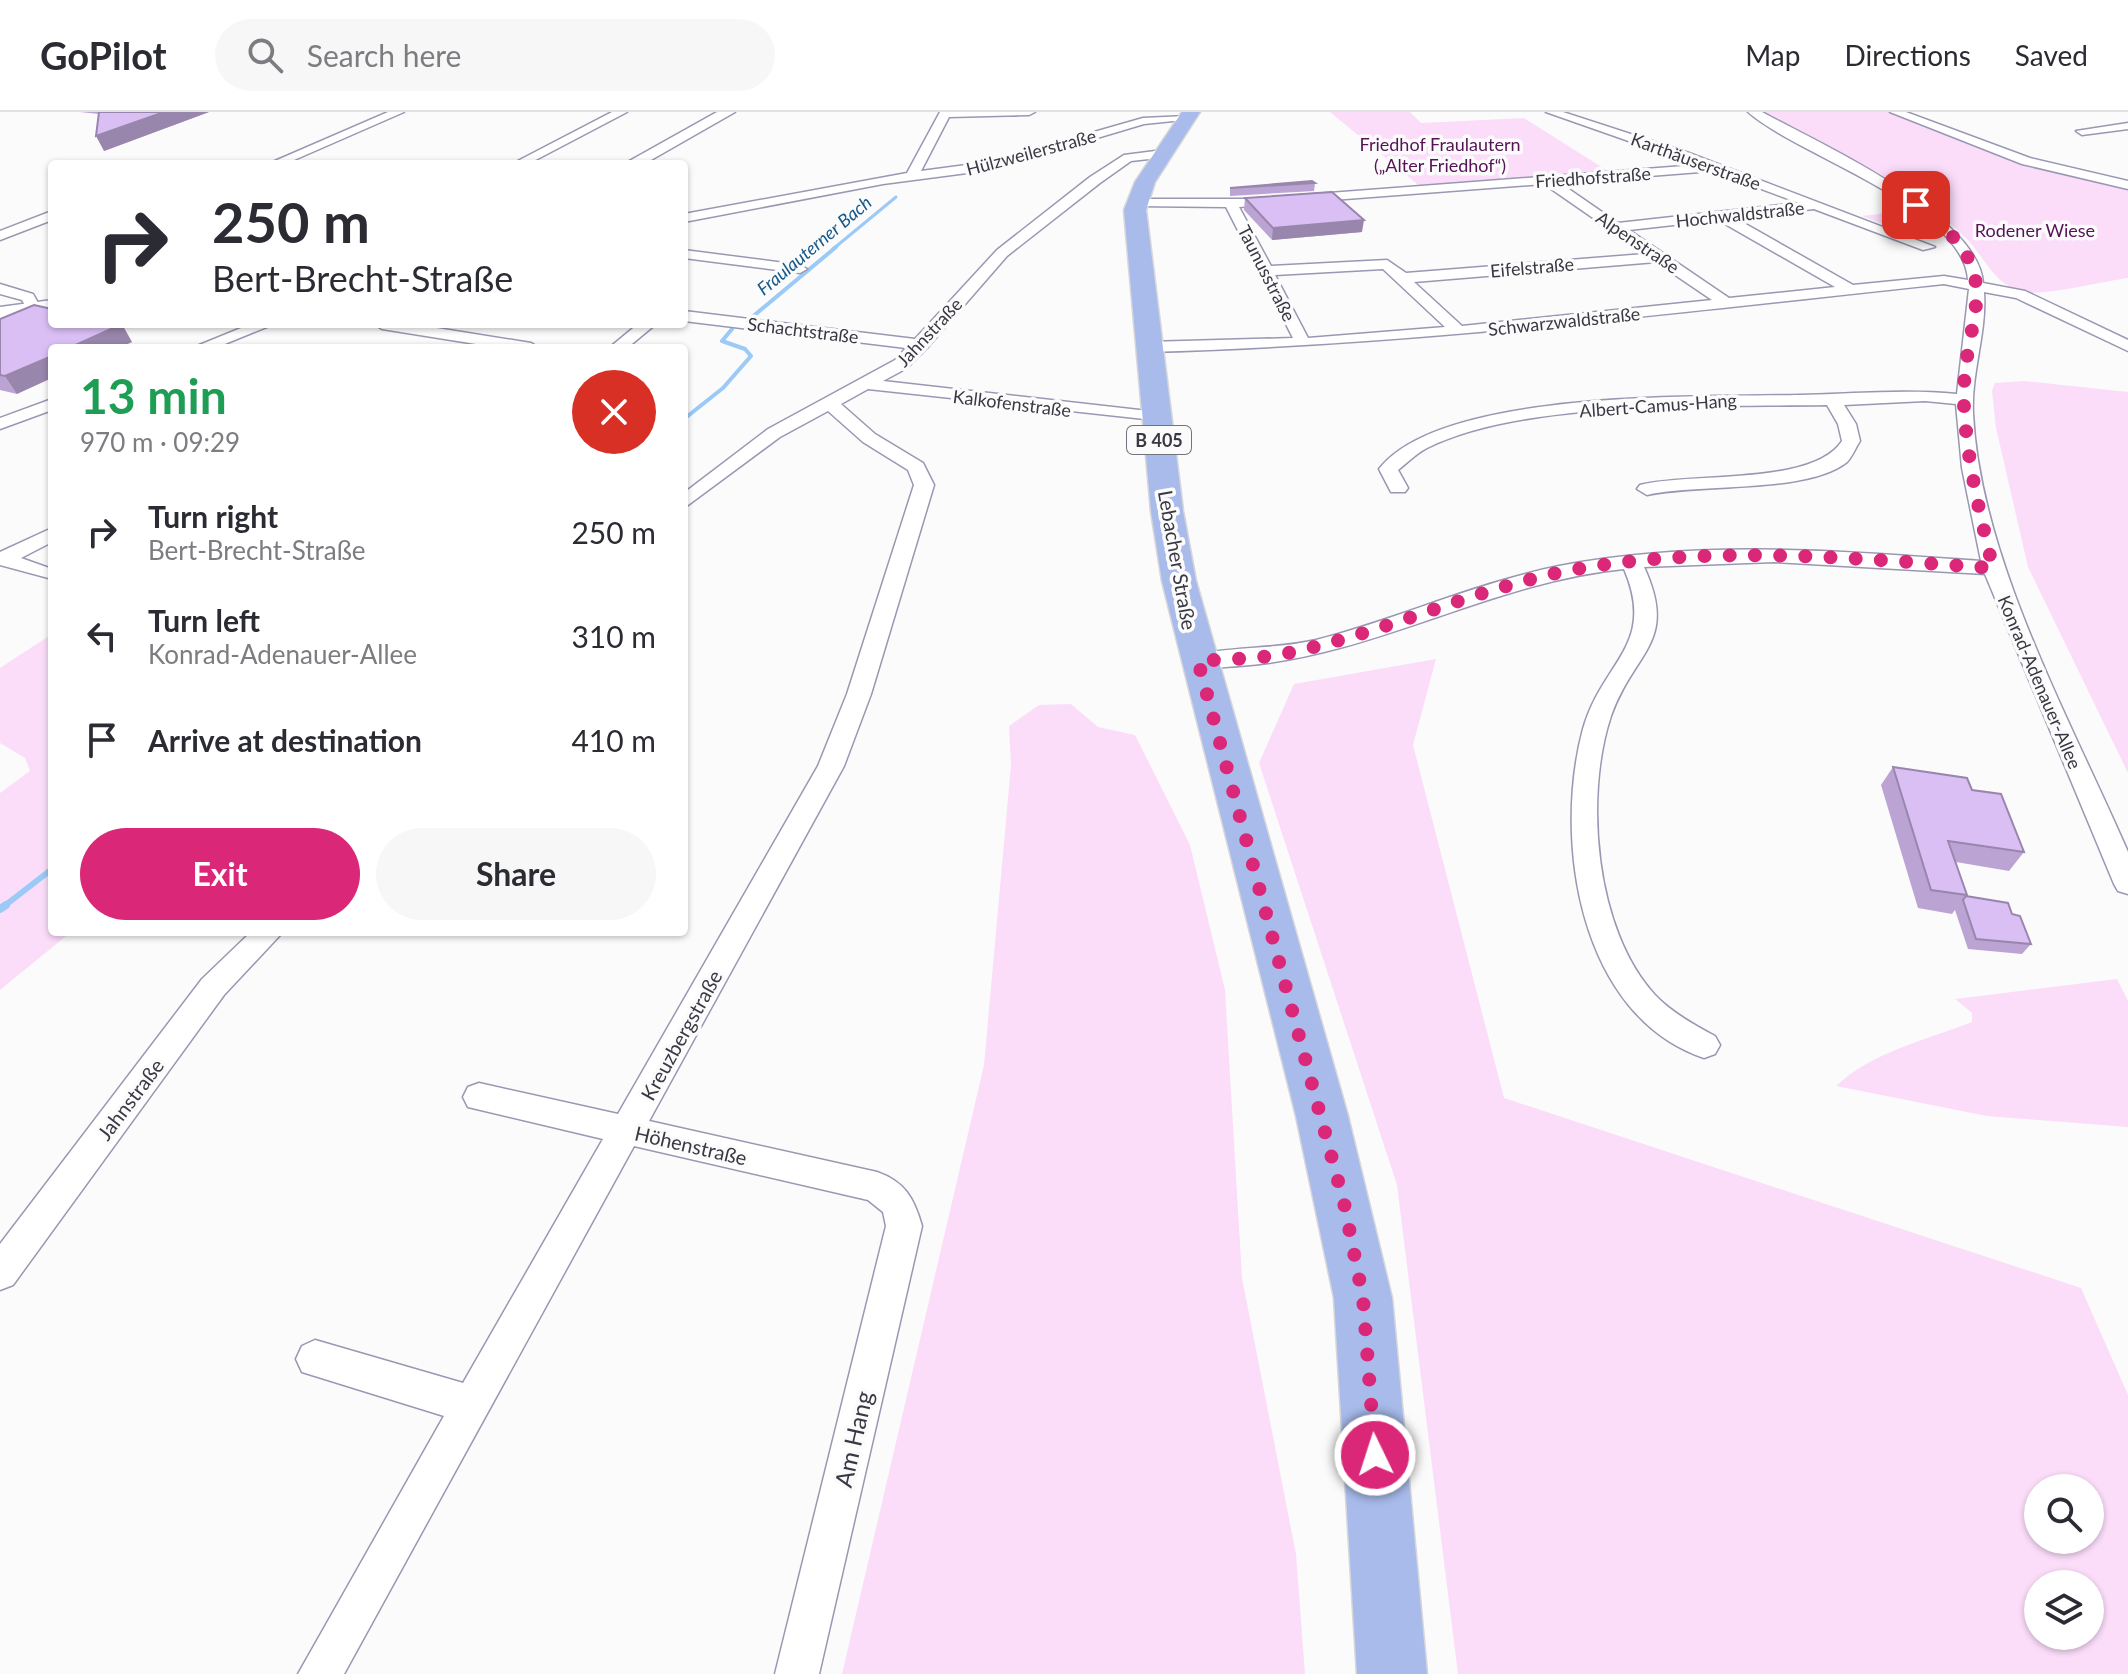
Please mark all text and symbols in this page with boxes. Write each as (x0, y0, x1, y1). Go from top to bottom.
search box (215, 19, 775, 91)
text: GoPilot (40, 32, 167, 78)
icon: search (243, 33, 287, 77)
text: Search here (307, 37, 461, 73)
text: Map (1745, 38, 1800, 72)
text: Directions (1844, 38, 1971, 72)
text: Saved (2015, 38, 2088, 72)
street label: Hülzweilerstraße (964, 124, 1098, 180)
street label: Karthäuserstraße (1628, 127, 1764, 195)
park label: Friedhof Fraulautern („Alter Friedhof“) (1359, 133, 1521, 176)
street label: Friedhofstraße (1534, 162, 1652, 192)
pin (1882, 171, 1950, 239)
icon: arrive (1894, 183, 1938, 227)
text: 250 m (212, 188, 370, 255)
water label: Fraulauterner Bach (752, 191, 876, 299)
icon: right (80, 192, 184, 296)
street label: Hochwaldstraße (1675, 196, 1805, 232)
street label: Alpenstraße (1592, 206, 1684, 278)
park label: Rodener Wiese (1975, 219, 2095, 241)
street label: Taunusstraße (1233, 221, 1301, 325)
street label: Eifelstraße (1489, 252, 1575, 282)
text: Bert-Brecht-Straße (212, 256, 513, 300)
street label: Jahnstraße (892, 293, 966, 371)
street label: Schwarzwaldstraße (1487, 302, 1641, 340)
street label: Schachtstraße (746, 312, 860, 348)
text: 13 min (80, 367, 227, 424)
button: close (572, 370, 656, 454)
street label: Kalkofenstraße (952, 385, 1072, 421)
street label: Albert-Camus-Hang (1579, 389, 1737, 421)
text: 970 m · 09:29 (80, 426, 240, 458)
road number: B 405 (1127, 426, 1191, 454)
street label: Lebacher Straße (1154, 488, 1202, 632)
text: Turn right (148, 498, 278, 534)
icon: right (80, 510, 124, 554)
text: 250 m (571, 514, 656, 550)
text: Bert-Brecht-Straße (148, 534, 366, 566)
street label: Konrad-Adenauer-Allee (1993, 592, 2087, 772)
text: Turn left (148, 602, 260, 638)
icon: left (80, 614, 124, 658)
text: 310 m (571, 618, 656, 654)
text: Konrad-Adenauer-Allee (148, 638, 417, 670)
icon: arrive (80, 718, 124, 762)
text: Arrive at destination (148, 722, 422, 758)
text: 410 m (571, 722, 656, 758)
button: Exit (80, 828, 360, 920)
button: Share (376, 828, 656, 920)
street label: Kreuzbergstraße (635, 966, 727, 1104)
street label: Jahnstraße (92, 1054, 168, 1144)
street label: Höhenstraße (633, 1120, 749, 1170)
street label: Am Hang (828, 1388, 878, 1490)
position arrow (1333, 1413, 1417, 1497)
map controls (2024, 1474, 2104, 1650)
button: search (2024, 1474, 2104, 1554)
button: layers (2024, 1570, 2104, 1650)

